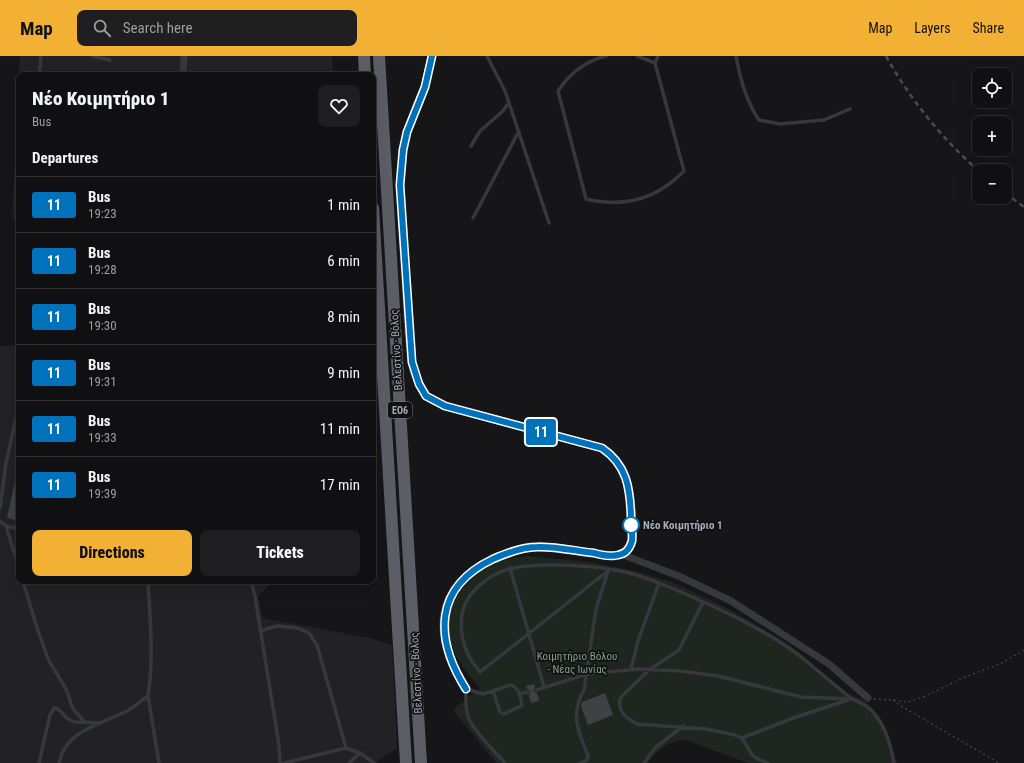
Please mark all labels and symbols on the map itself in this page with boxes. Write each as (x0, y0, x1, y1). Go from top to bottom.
street label: Βελεστίνο - Βόλος (388, 309, 405, 391)
road number: ΕΟ6 (388, 402, 412, 418)
line badge: 11 (523, 419, 559, 445)
marker: Νέο Κοιμητήριο 1 (622, 516, 640, 534)
place label: Νέο Κοιμητήριο 1 (643, 519, 722, 532)
street label: Βελεστίνο - Βόλος (408, 632, 425, 714)
park label: Κοιμητήριο Βόλου - Νέας Ιωνίας (537, 650, 617, 676)

